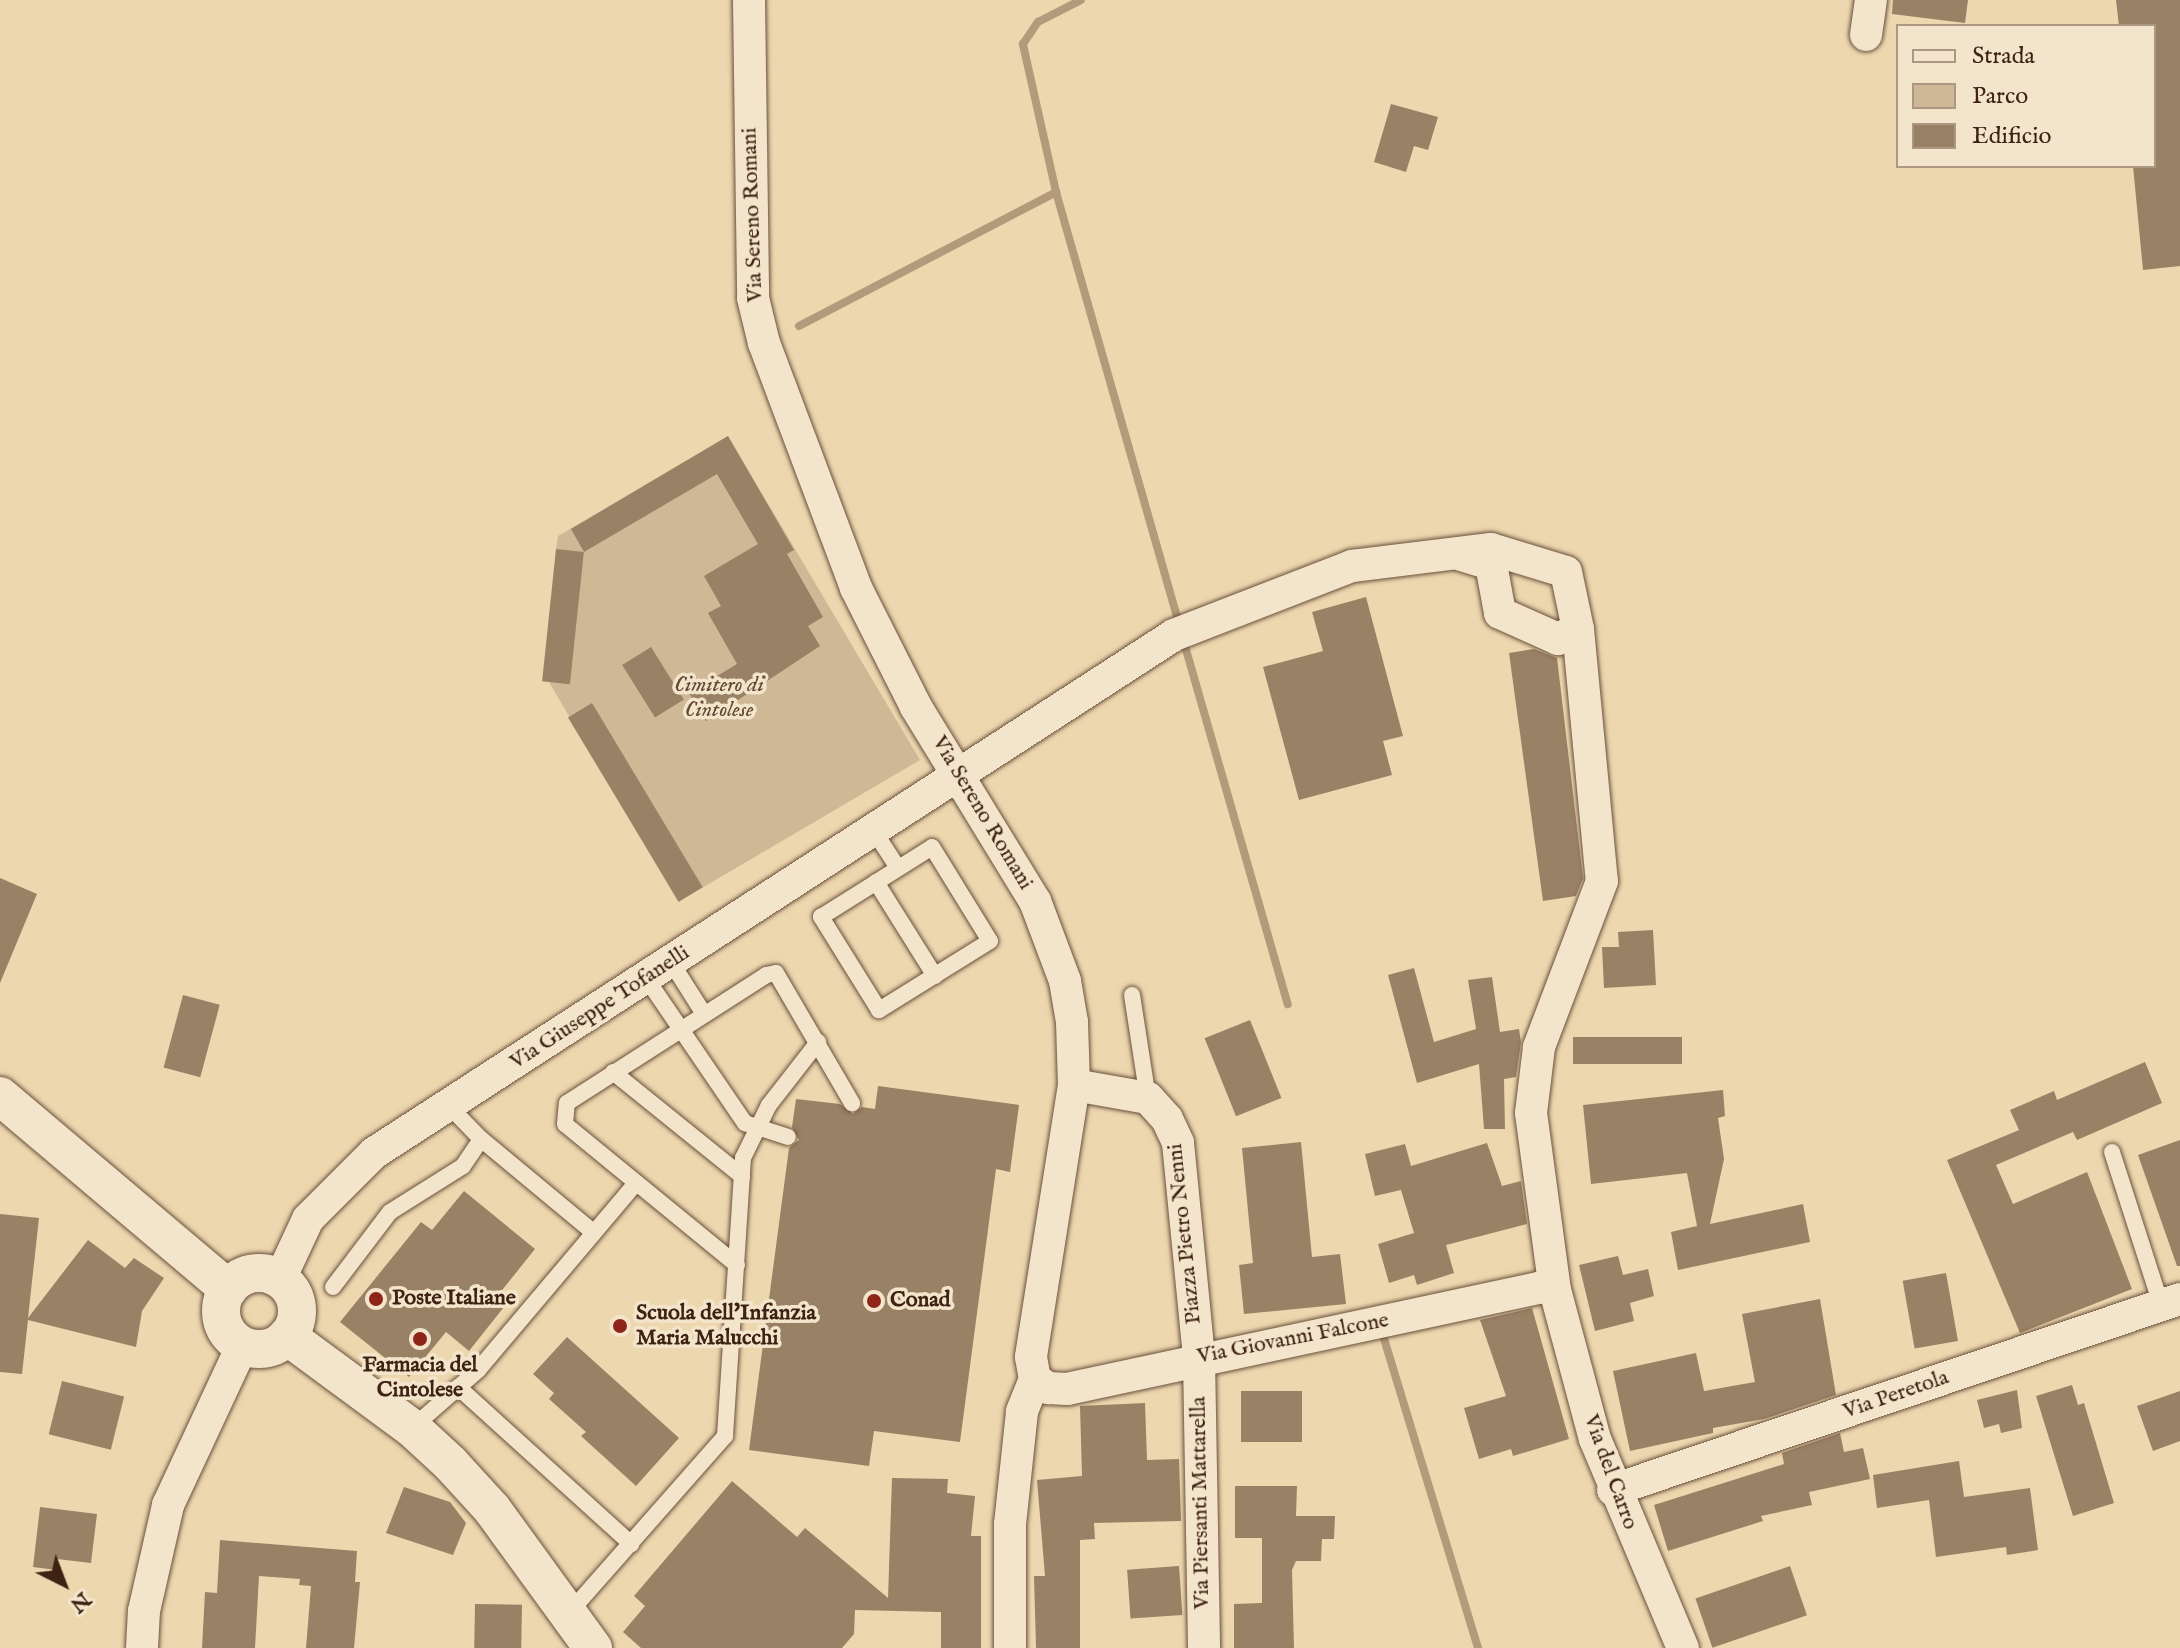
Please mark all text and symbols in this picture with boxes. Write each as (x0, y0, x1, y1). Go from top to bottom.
legend (1896, 24, 2156, 168)
text: Strada (1972, 41, 2035, 72)
text: Parco (1972, 81, 2028, 112)
text: Edificio (1972, 121, 2051, 152)
street label: Via Sereno Romani (737, 127, 769, 303)
park label: Cimitero di Cintolese (674, 672, 764, 724)
street label: Via Sereno Romani (926, 731, 1038, 895)
street label: Via Giuseppe Tofanelli (505, 940, 695, 1076)
street label: Piazza Pietro Nenni (1162, 1142, 1208, 1326)
place label: Poste Italiane (392, 1286, 516, 1312)
place label: Conad (890, 1288, 950, 1314)
marker: Poste Italiane (367, 1290, 385, 1308)
marker: Conad (865, 1292, 883, 1310)
place label: Scuola dell'Infanzia Maria Malucchi (636, 1300, 816, 1352)
street label: Via Giovanni Falcone (1195, 1307, 1391, 1371)
marker: Scuola dell'Infanzia Maria Malucchi (611, 1317, 629, 1335)
marker: Farmacia del Cintolese (411, 1330, 429, 1348)
place label: Farmacia del Cintolese (362, 1352, 478, 1404)
street label: Via Peretola (1840, 1365, 1952, 1425)
street label: Via Piersanti Mattarella (1186, 1396, 1216, 1610)
street label: Via del Carro (1577, 1411, 1643, 1533)
north arrow (24, 1544, 104, 1624)
text: N (64, 1585, 97, 1619)

